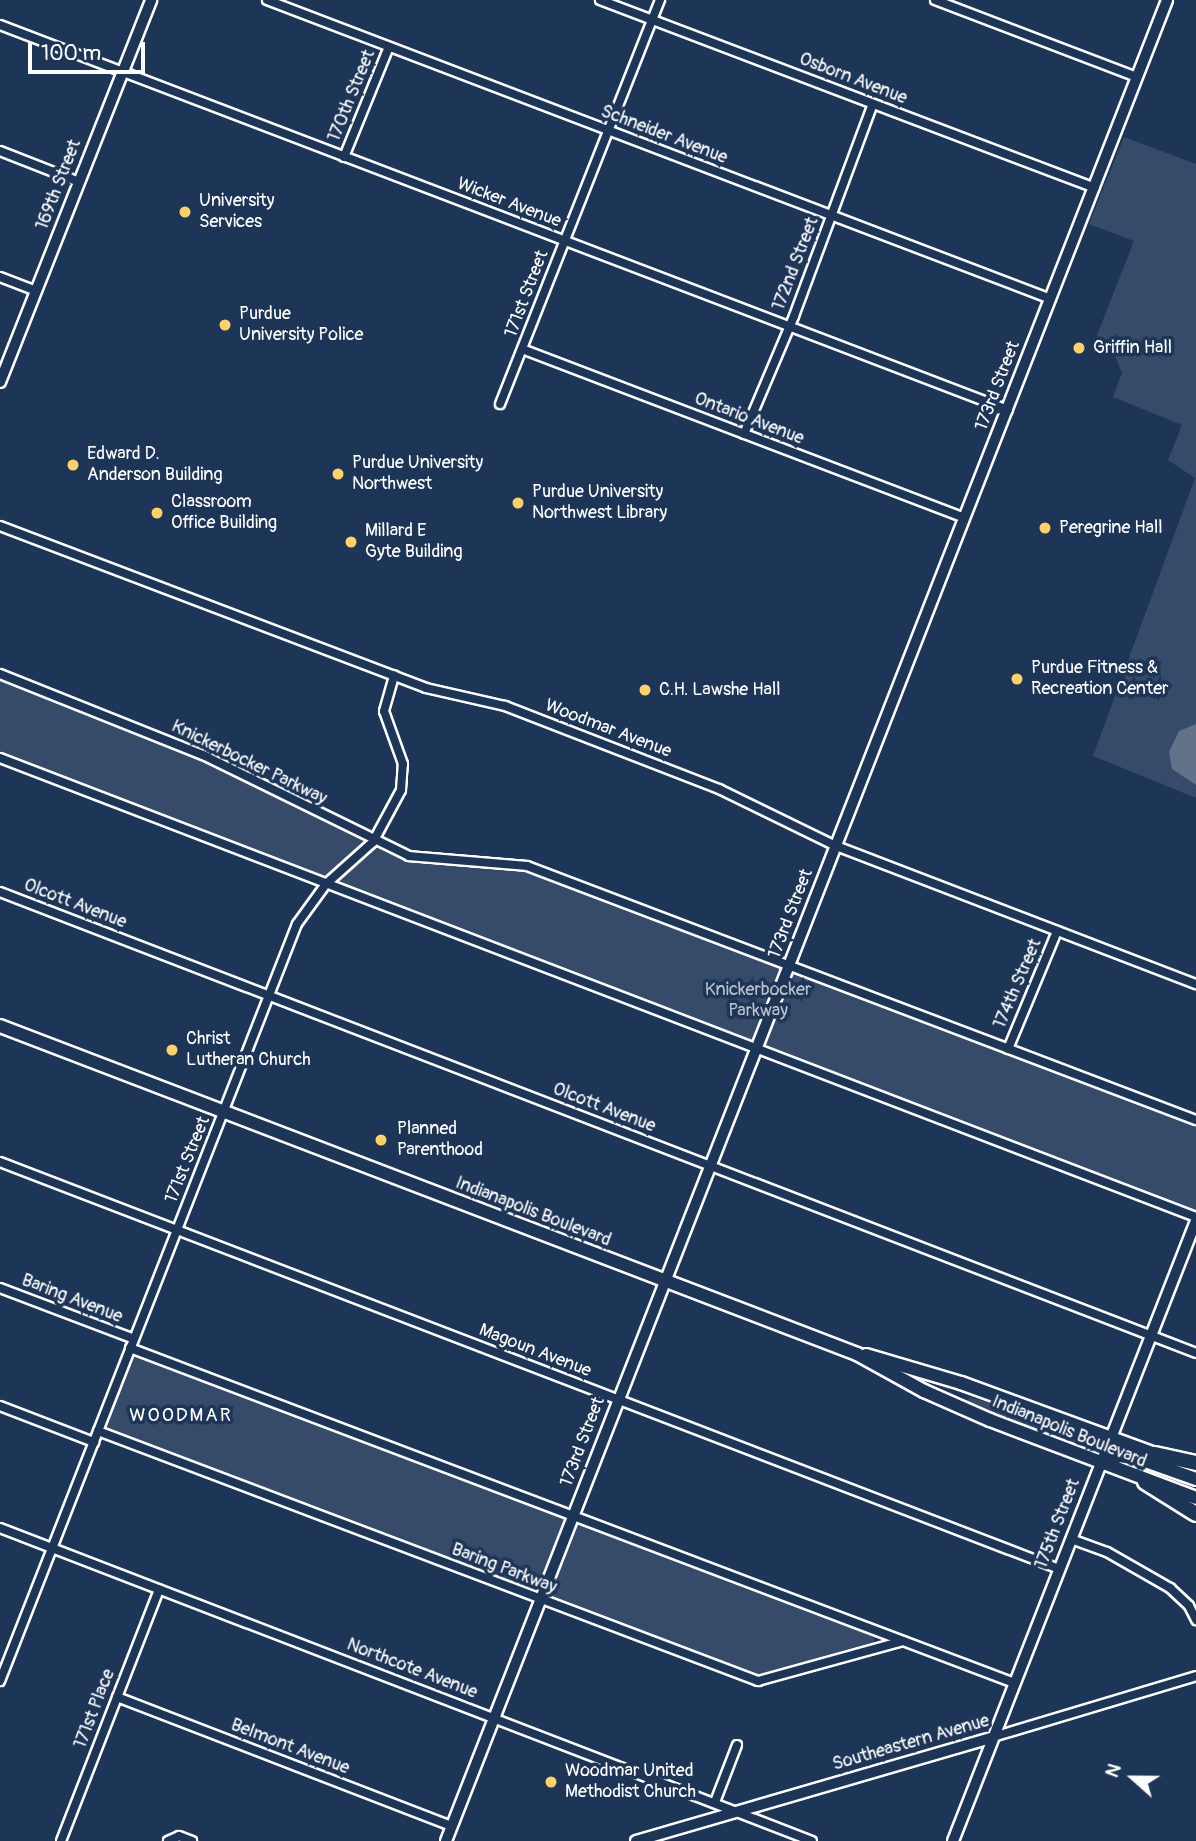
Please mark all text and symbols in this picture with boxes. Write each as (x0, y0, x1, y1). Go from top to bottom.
scale bar (32, 28, 149, 72)
text: 100 m (41, 40, 101, 67)
street label: 170th Street (324, 47, 380, 145)
street label: Osborn Avenue (796, 49, 910, 109)
street label: Schneider Avenue (598, 101, 730, 169)
street label: 169th Street (32, 137, 86, 233)
street label: Wicker Avenue (454, 173, 564, 233)
place label: University Services (199, 191, 274, 234)
marker: University Services (177, 204, 193, 220)
street label: 172nd Street (768, 214, 824, 314)
street label: 171st Street (501, 247, 553, 341)
place label: Purdue University Police (239, 304, 363, 346)
marker: Purdue University Police (217, 317, 233, 333)
place label: Griffin Hall (1093, 337, 1172, 359)
street label: 173rd Street (971, 338, 1025, 434)
marker: Griffin Hall (1071, 340, 1087, 356)
street label: Ontario Avenue (691, 388, 807, 450)
place label: Edward D. Anderson Building (87, 444, 223, 486)
place label: Purdue University Northwest (352, 453, 483, 496)
marker: Edward D. Anderson Building (65, 457, 81, 473)
marker: Purdue University Northwest (330, 466, 346, 482)
place label: Purdue University Northwest Library (532, 482, 667, 524)
place label: Classroom Office Building (171, 492, 277, 534)
marker: Purdue University Northwest Library (510, 495, 526, 511)
marker: Classroom Office Building (149, 505, 165, 521)
place label: Peregrine Hall (1059, 517, 1163, 539)
marker: Peregrine Hall (1037, 520, 1053, 536)
place label: Millard E Gyte Building (365, 521, 462, 564)
marker: Millard E Gyte Building (343, 534, 359, 550)
place label: Purdue Fitness & Recreation Center (1031, 658, 1168, 700)
marker: Purdue Fitness & Recreation Center (1009, 671, 1025, 687)
place label: C.H. Lawshe Hall (659, 679, 780, 701)
marker: C.H. Lawshe Hall (637, 682, 653, 698)
street label: Woodmar Avenue (542, 695, 674, 763)
street label: Knickerbocker Parkway (168, 716, 330, 810)
street label: 173rd Street (764, 866, 818, 962)
street label: Olcott Avenue (21, 875, 129, 933)
street label: 174th Street (989, 936, 1047, 1032)
park label: Knickerbocker Parkway (705, 980, 811, 1023)
place label: Christ Lutheran Church (186, 1029, 311, 1072)
marker: Christ Lutheran Church (164, 1042, 180, 1058)
street label: Olcott Avenue (550, 1079, 658, 1137)
street label: 171st Street (161, 1113, 215, 1207)
place label: Planned Parenthood (397, 1119, 483, 1162)
marker: Planned Parenthood (371, 1130, 391, 1150)
street label: Indianapolis Boulevard (452, 1172, 614, 1252)
street label: Baring Avenue (18, 1270, 126, 1328)
street label: Magoun Avenue (476, 1320, 594, 1382)
street label: Indianapolis Boulevard (989, 1391, 1149, 1473)
street label: 173rd Street (556, 1394, 610, 1490)
district label: WOODMAR (130, 1405, 232, 1427)
street label: 175th Street (1031, 1476, 1085, 1572)
street label: Baring Parkway (448, 1539, 560, 1599)
street label: Northcote Avenue (344, 1634, 480, 1704)
street label: 171st Place (70, 1666, 120, 1752)
street label: Southeastern Avenue (830, 1710, 992, 1776)
street label: Belmont Avenue (228, 1714, 352, 1780)
north arrow (1098, 1743, 1168, 1813)
text: N (1100, 1760, 1127, 1781)
place label: Woodmar United Methodist Church (565, 1761, 696, 1803)
marker: Woodmar United Methodist Church (543, 1774, 559, 1790)

